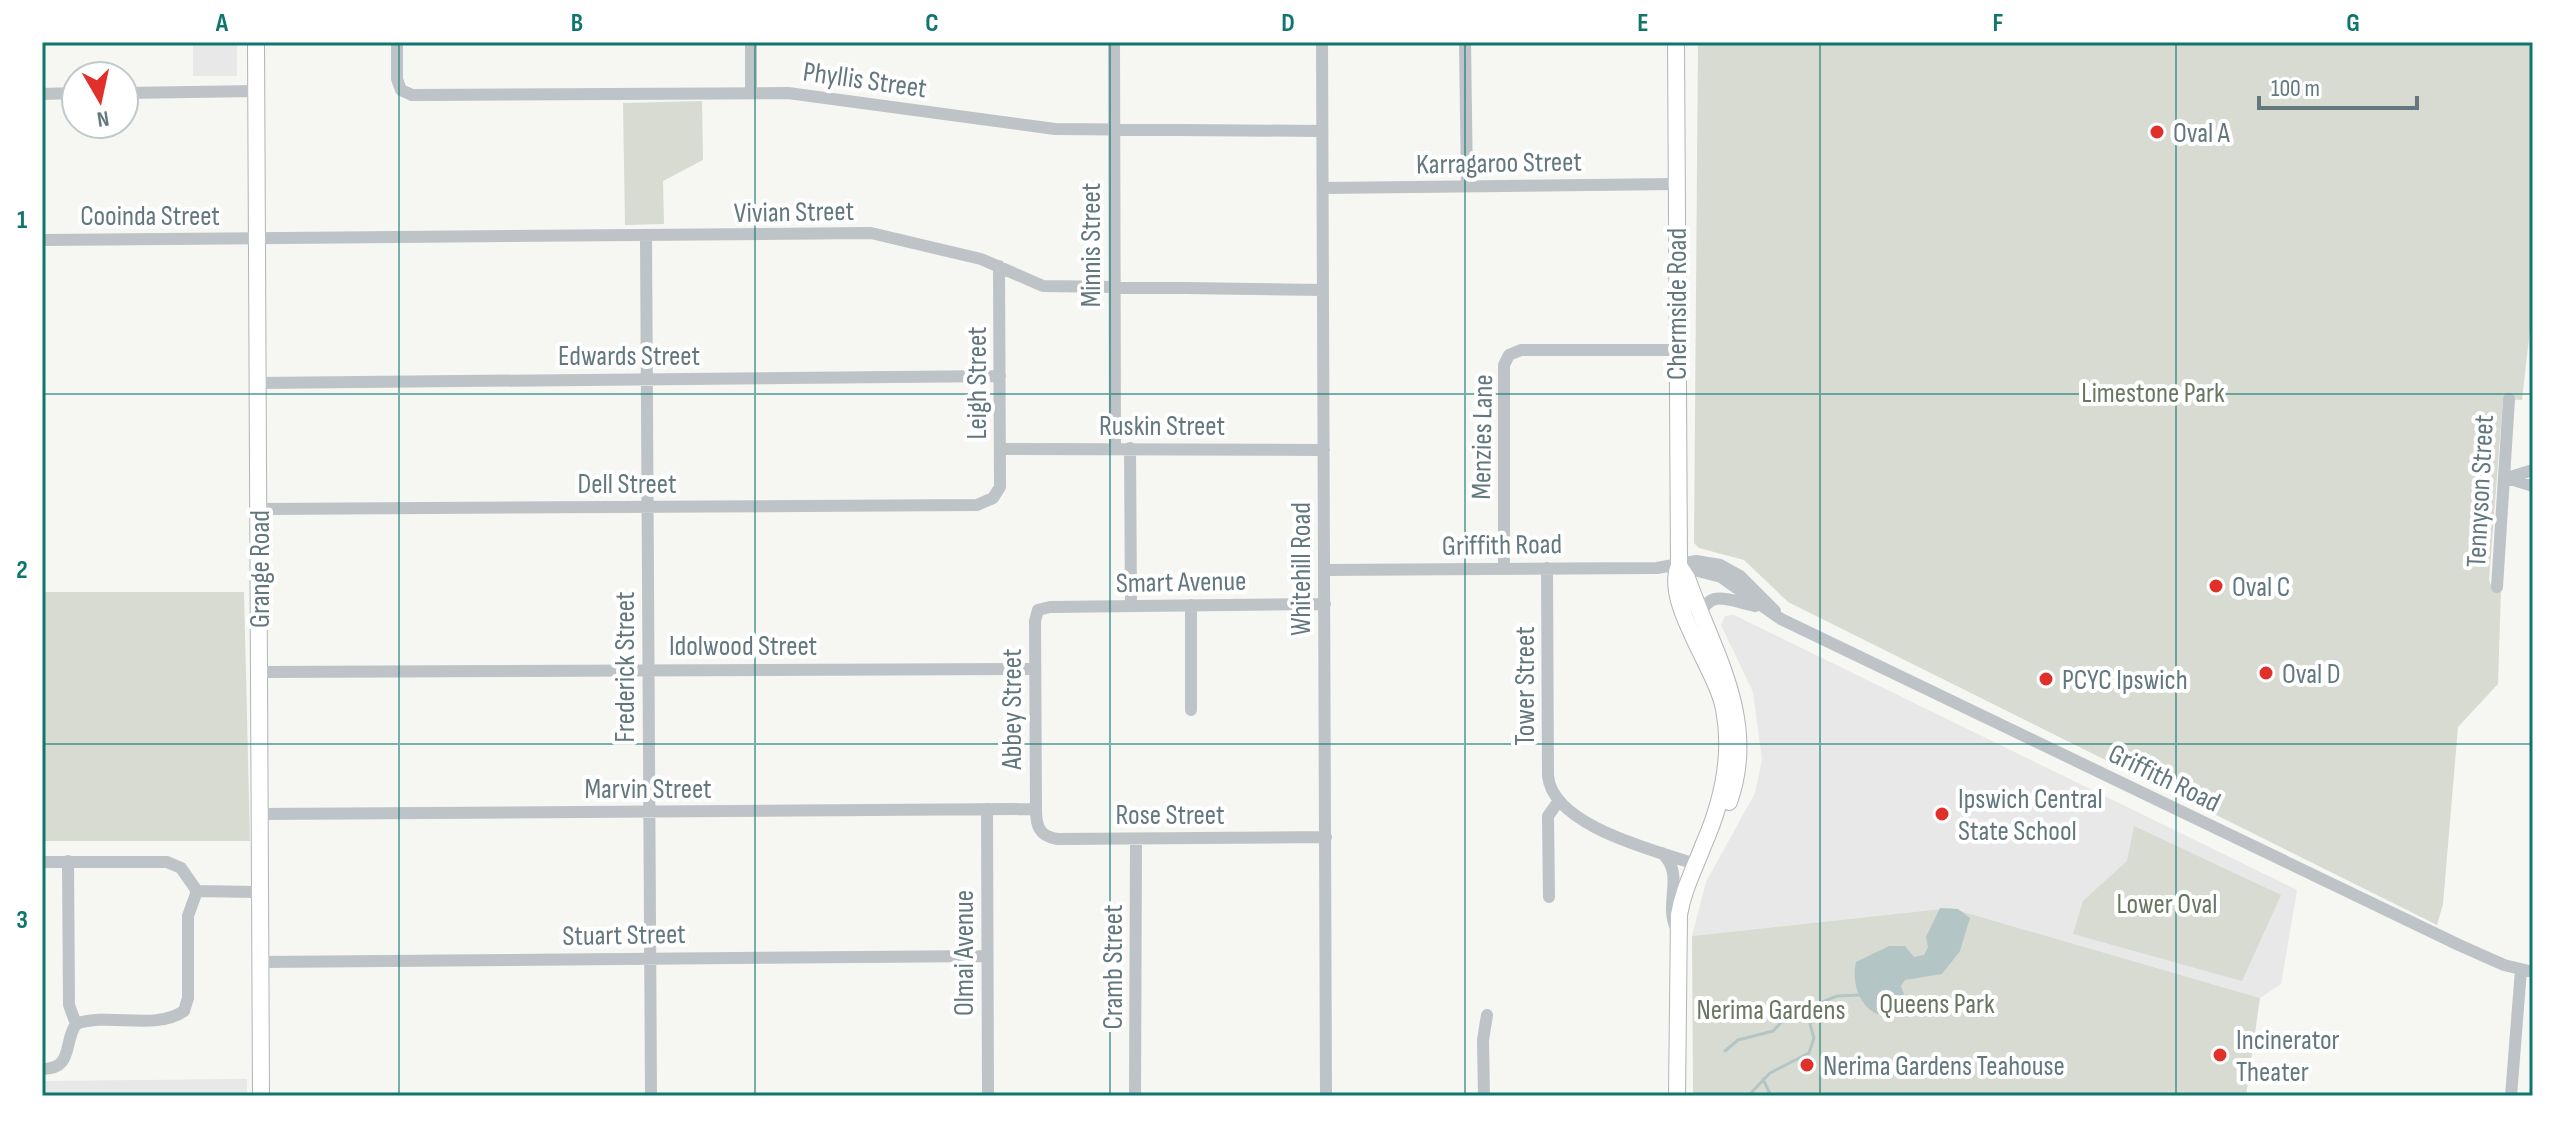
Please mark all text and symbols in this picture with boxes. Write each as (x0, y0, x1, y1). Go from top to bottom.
text: A (215, 8, 229, 39)
text: B (571, 8, 583, 39)
text: C (925, 8, 939, 39)
text: D (1281, 8, 1295, 39)
text: E (1637, 8, 1649, 39)
text: F (1993, 8, 2004, 39)
text: G (2346, 8, 2360, 39)
street label: Phyllis Street (801, 55, 929, 105)
north arrow (60, 60, 140, 140)
scale bar (2259, 60, 2417, 110)
text: 100 m (2271, 74, 2320, 103)
text: N (95, 104, 111, 133)
place label: Oval A (2173, 117, 2231, 150)
marker: Oval A (2148, 123, 2166, 141)
street label: Karragaroo Street (1416, 146, 1582, 181)
street label: Minnis Street (1075, 183, 1108, 307)
street label: Vivian Street (734, 195, 854, 230)
street label: Cooinda Street (80, 200, 220, 233)
text: 1 (17, 205, 27, 236)
street label: Chermside Road (1661, 228, 1694, 380)
street label: Leigh Street (961, 326, 994, 440)
street label: Edwards Street (558, 340, 700, 373)
street label: Menzies Lane (1465, 374, 1500, 500)
park label: Limestone Park (2081, 377, 2225, 410)
street label: Ruskin Street (1099, 410, 1225, 443)
street label: Tennyson Street (2460, 414, 2501, 568)
street label: Dell Street (578, 468, 676, 501)
street label: Whitehill Road (1285, 502, 1318, 636)
street label: Grange Road (244, 510, 277, 628)
street label: Griffith Road (1442, 528, 1562, 563)
text: 2 (16, 555, 28, 586)
street label: Smart Avenue (1115, 565, 1247, 600)
place label: Oval C (2232, 571, 2290, 604)
marker: Oval C (2207, 577, 2225, 595)
street label: Frederick Street (609, 591, 642, 743)
street label: Tower Street (1509, 626, 1542, 746)
street label: Idolwood Street (669, 630, 817, 663)
street label: Abbey Street (996, 649, 1029, 771)
place label: Oval D (2282, 658, 2340, 691)
place label: PCYC Ipswich (2062, 664, 2188, 697)
marker: Oval D (2257, 664, 2275, 682)
marker: PCYC Ipswich (2037, 670, 2055, 688)
street label: Griffith Road (2103, 737, 2226, 820)
street label: Marvin Street (584, 773, 712, 806)
place label: Ipswich Central State School (1958, 783, 2103, 848)
street label: Rose Street (1115, 799, 1225, 832)
marker: Ipswich Central State School (1933, 805, 1951, 823)
park label: Lower Oval (2116, 888, 2218, 921)
street label: Olmai Avenue (948, 890, 981, 1016)
text: 3 (16, 905, 28, 936)
street label: Cramb Street (1097, 905, 1130, 1029)
street label: Stuart Street (562, 918, 686, 953)
park label: Queens Park (1879, 988, 1995, 1021)
park label: Nerima Gardens (1696, 994, 1846, 1027)
place label: Incinerator Theater (2236, 1024, 2340, 1089)
marker: Incinerator Theater (2211, 1046, 2229, 1064)
place label: Nerima Gardens Teahouse (1823, 1050, 2065, 1083)
marker: Nerima Gardens Teahouse (1798, 1056, 1816, 1074)

